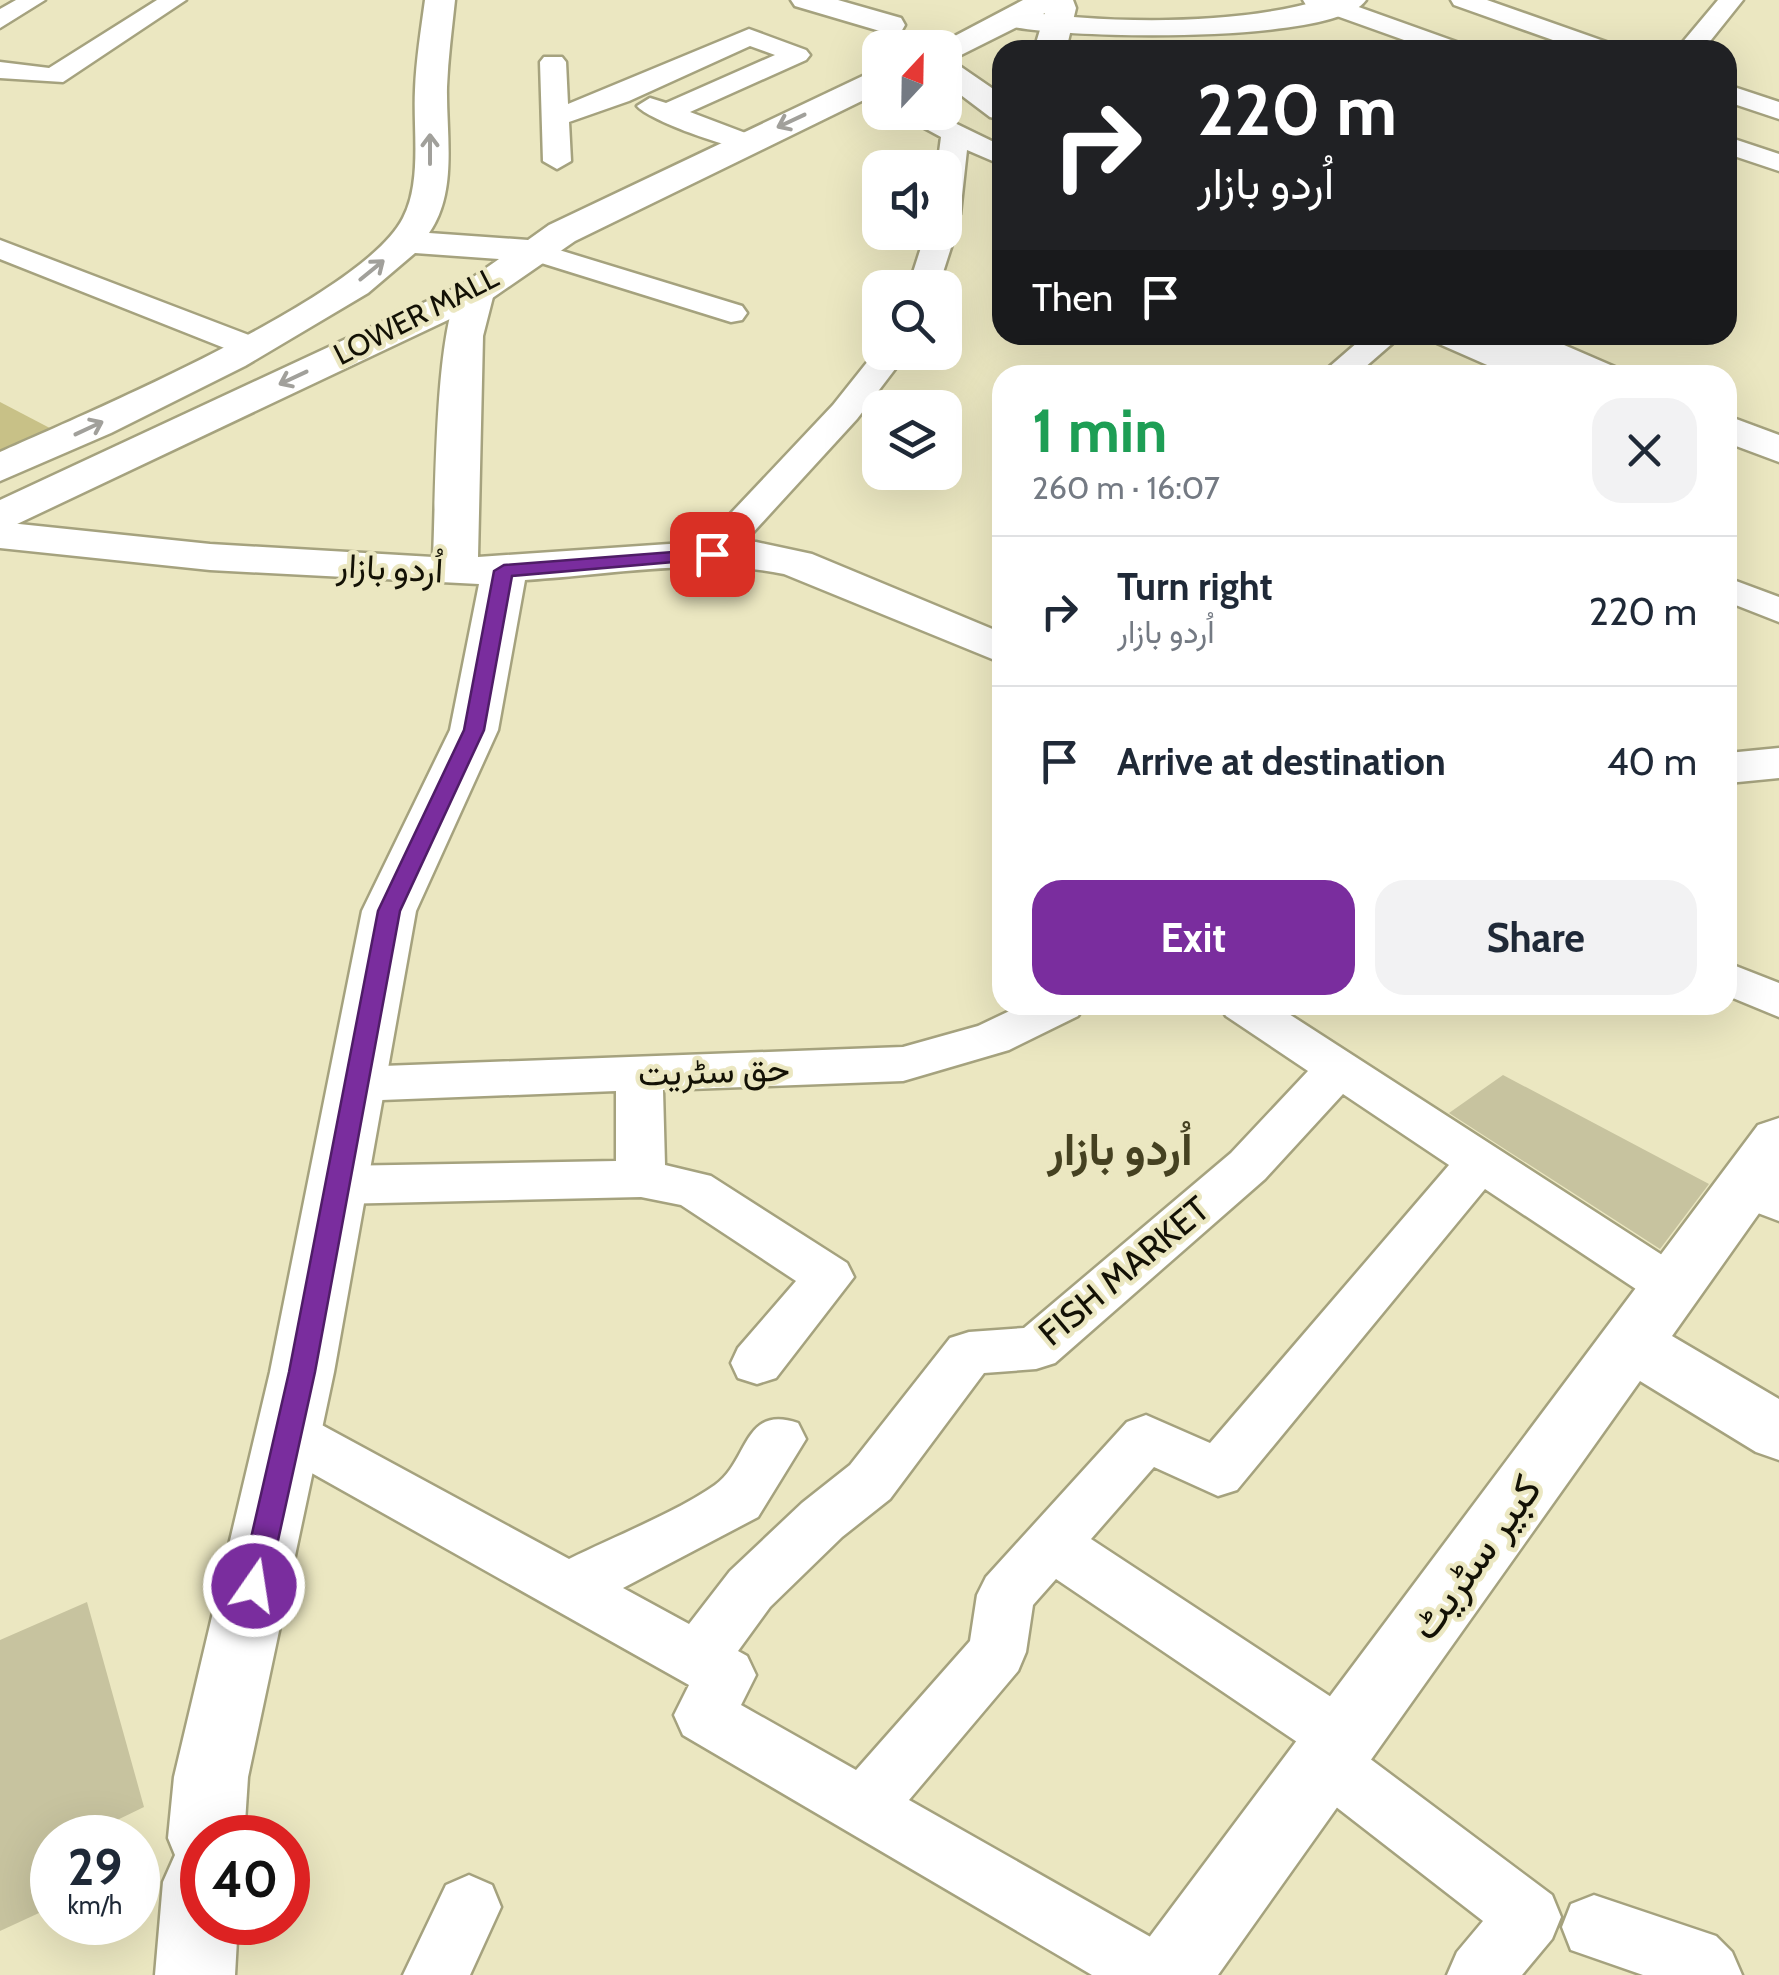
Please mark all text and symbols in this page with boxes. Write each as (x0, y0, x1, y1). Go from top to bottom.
north arrow (862, 30, 962, 130)
map controls (862, 30, 962, 490)
text: 220 m (1197, 67, 1397, 153)
icon: right (1032, 80, 1162, 210)
one-way arrow (777, 113, 807, 132)
one-way arrow (420, 133, 440, 166)
button: sound (862, 150, 962, 250)
text: اُردو بازار (1197, 156, 1334, 210)
street label: LOWER MALL (327, 258, 504, 373)
one-way arrow (358, 260, 385, 281)
button: search (862, 270, 962, 370)
icon: arrive (1133, 270, 1188, 325)
text: Then (1032, 274, 1113, 321)
one-way arrow (279, 370, 309, 389)
button: layers (862, 390, 962, 490)
text: 1 min (1032, 394, 1167, 467)
button: close (1592, 398, 1697, 503)
one-way arrow (73, 417, 103, 436)
text: 260 m · 16:07 (1032, 468, 1220, 507)
pin (670, 512, 755, 597)
icon: arrive (685, 527, 740, 582)
street label: اُردو بازار (335, 543, 444, 593)
text: Turn right (1117, 563, 1273, 610)
icon: right (1032, 584, 1087, 639)
text: 220 m (1589, 588, 1697, 635)
text: اُردو بازار (1117, 612, 1215, 651)
icon: arrive (1032, 734, 1087, 789)
text: Arrive at destination (1117, 738, 1446, 785)
text: 40 m (1607, 738, 1697, 785)
button: Exit (1032, 880, 1355, 995)
button: Share (1375, 880, 1697, 995)
street label: حق سٹریت (637, 1046, 791, 1096)
district label: اُردو بازار (1045, 1120, 1193, 1177)
street label: FISH MARKET (1030, 1187, 1218, 1354)
street label: کبیر سٹریٹ (1398, 1464, 1553, 1650)
position arrow (202, 1534, 306, 1638)
speed limit sign: 40 (180, 1815, 310, 1945)
text: 29 (68, 1837, 122, 1898)
text: km/h (68, 1890, 122, 1920)

